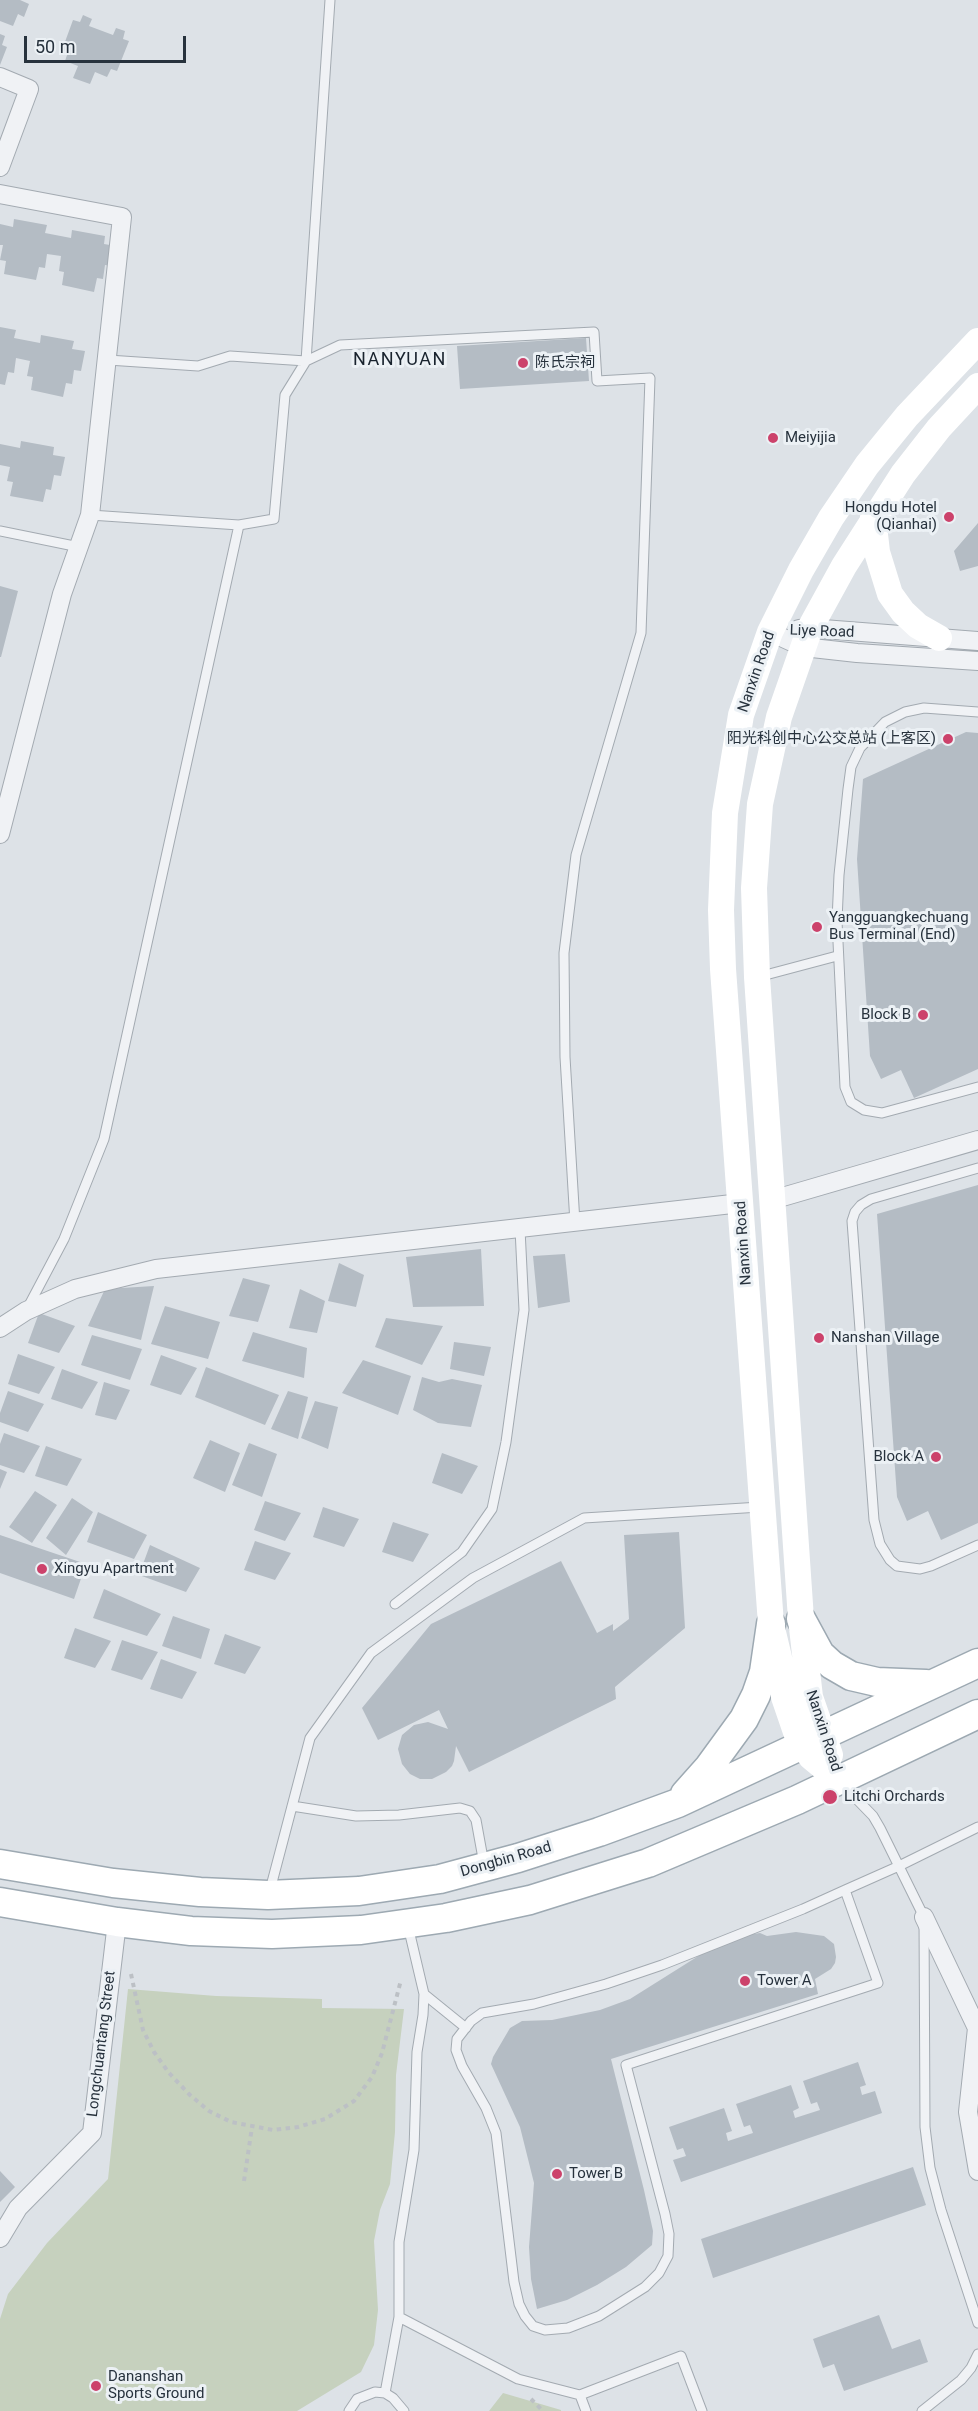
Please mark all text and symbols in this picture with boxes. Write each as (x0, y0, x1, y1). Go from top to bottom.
scale bar (27, 24, 189, 62)
text: 50 m (35, 36, 75, 57)
district label: NANYUAN (353, 349, 447, 371)
place label: 陈氏宗祠 (535, 354, 595, 372)
marker: 陈氏宗祠 (516, 356, 530, 370)
place label: Meiyijia (785, 429, 836, 447)
marker: Meiyijia (766, 431, 780, 445)
place label: Hongdu Hotel (Qianhai) (845, 499, 937, 534)
marker: Hongdu Hotel (Qianhai) (942, 510, 956, 524)
street label: Liye Road (789, 622, 855, 642)
street label: Nanxin Road (735, 629, 779, 715)
place label: 阳光科创中心公交总站 (上客区) (727, 730, 936, 748)
marker: 阳光科创中心公交总站 (上客区) (941, 732, 955, 746)
place label: Yangguangkechuang Bus Terminal (End) (829, 909, 969, 944)
marker: Yangguangkechuang Bus Terminal (End) (810, 920, 824, 934)
place label: Block B (861, 1006, 911, 1024)
marker: Block B (916, 1008, 930, 1022)
street label: Nanxin Road (732, 1200, 756, 1286)
place label: Nanshan Village (831, 1329, 939, 1347)
marker: Nanshan Village (812, 1331, 826, 1345)
place label: Block A (873, 1448, 924, 1466)
marker: Block A (929, 1450, 943, 1464)
place label: Xingyu Apartment (54, 1560, 174, 1578)
marker: Xingyu Apartment (35, 1562, 49, 1576)
street label: Nanxin Road (801, 1688, 845, 1774)
marker: Litchi Orchards (821, 1788, 839, 1806)
place label: Litchi Orchards (844, 1788, 945, 1806)
street label: Dongbin Road (459, 1838, 553, 1882)
street label: Longchuantang Street (84, 1970, 120, 2118)
place label: Tower A (757, 1972, 812, 1990)
marker: Tower A (738, 1974, 752, 1988)
place label: Tower B (569, 2165, 623, 2183)
marker: Tower B (550, 2167, 564, 2181)
place label: Dananshan Sports Ground (108, 2368, 204, 2403)
marker: Dananshan Sports Ground (89, 2379, 103, 2393)

